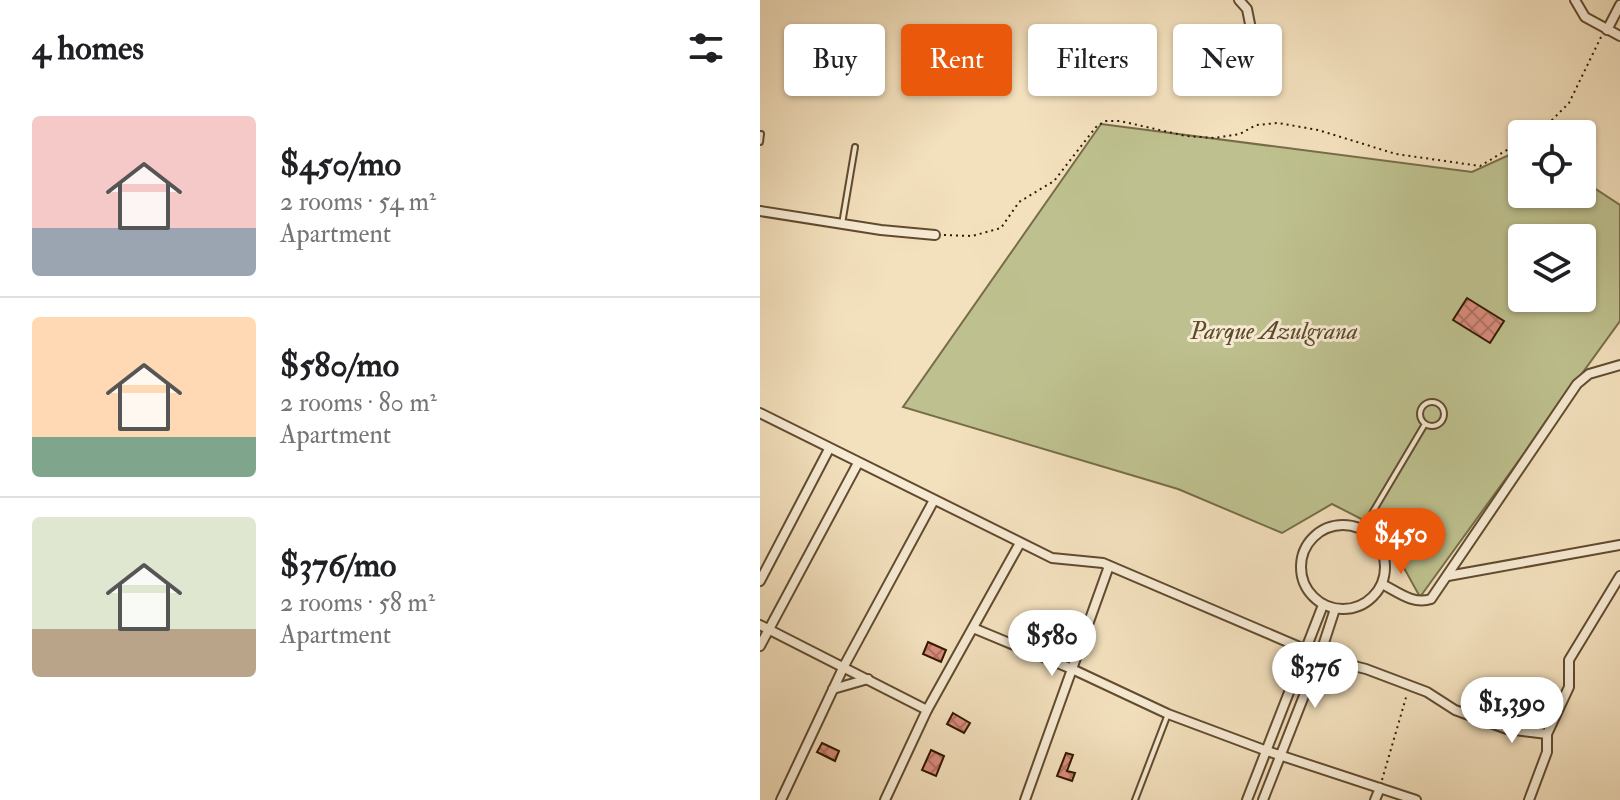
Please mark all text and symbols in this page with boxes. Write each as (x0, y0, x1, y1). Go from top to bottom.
chip: Buy (784, 24, 885, 96)
chip: Rent (901, 24, 1012, 96)
chip: Filters (1028, 24, 1157, 96)
chip: New (1173, 24, 1282, 96)
icon: filters (684, 26, 728, 70)
text: 4 homes (32, 27, 144, 70)
map controls (1508, 120, 1596, 312)
button: locate (1508, 120, 1596, 208)
text: $450/mo (280, 143, 401, 186)
icon: home (96, 148, 192, 244)
text: 2 rooms · 54 m² (280, 186, 436, 218)
text: Apartment (280, 218, 391, 250)
button: layers (1508, 224, 1596, 312)
park label: Parque Azulgrana (1189, 316, 1358, 347)
text: $580/mo (280, 344, 399, 387)
icon: home (96, 349, 192, 445)
text: 2 rooms · 80 m² (280, 387, 437, 419)
text: Apartment (280, 419, 391, 451)
pin: $450 (1354, 508, 1448, 576)
text: $450 (1374, 518, 1428, 550)
text: $376/mo (280, 544, 397, 587)
icon: home (96, 549, 192, 645)
text: 2 rooms · 58 m² (280, 587, 435, 619)
pin: $580 (1005, 610, 1099, 678)
text: Apartment (280, 619, 391, 651)
text: $580 (1026, 620, 1078, 652)
pin: $376 (1268, 642, 1362, 710)
text: $376 (1290, 652, 1340, 684)
pin: $1,390 (1447, 677, 1577, 745)
text: $1,390 (1479, 687, 1545, 719)

